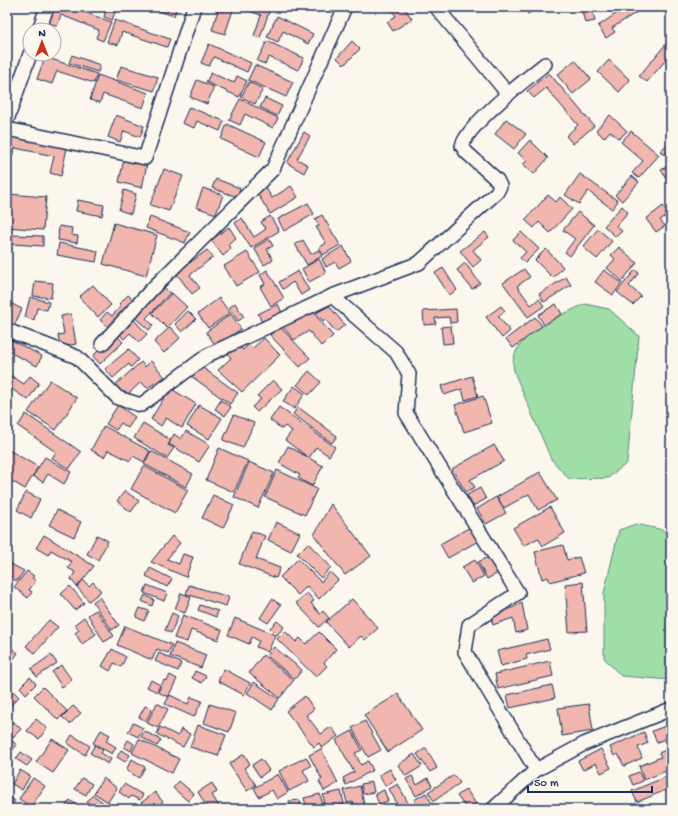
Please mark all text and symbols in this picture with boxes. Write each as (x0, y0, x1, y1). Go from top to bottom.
north arrow (22, 22, 62, 62)
text: N (38, 28, 46, 40)
scale bar (528, 768, 652, 794)
text: 50 m (534, 777, 559, 791)

